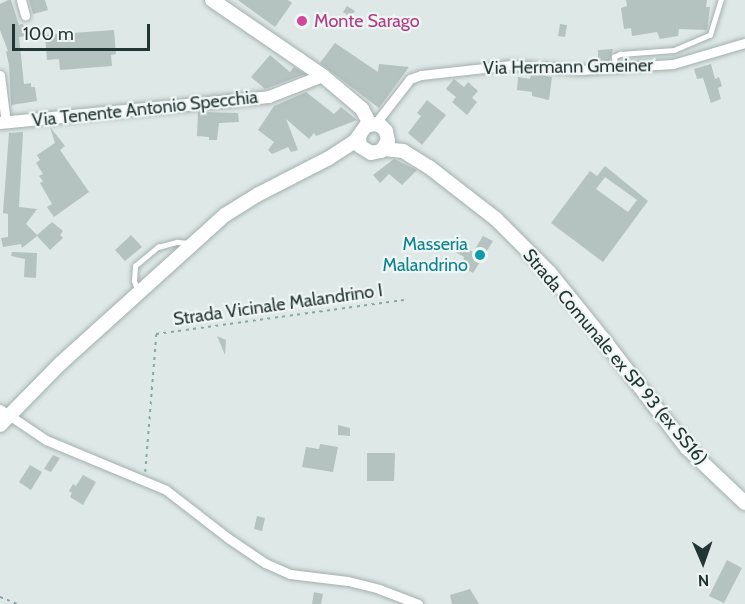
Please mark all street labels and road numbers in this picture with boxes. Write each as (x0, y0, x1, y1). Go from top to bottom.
street label: Via Hermann Gmeiner (483, 55, 653, 79)
street label: Via Tenente Antonio Specchia (31, 86, 259, 132)
street label: Strada Comunale ex SP 93 (ex SS16) (518, 245, 712, 469)
street label: Strada Vicinale Malandrino I (172, 280, 384, 330)

